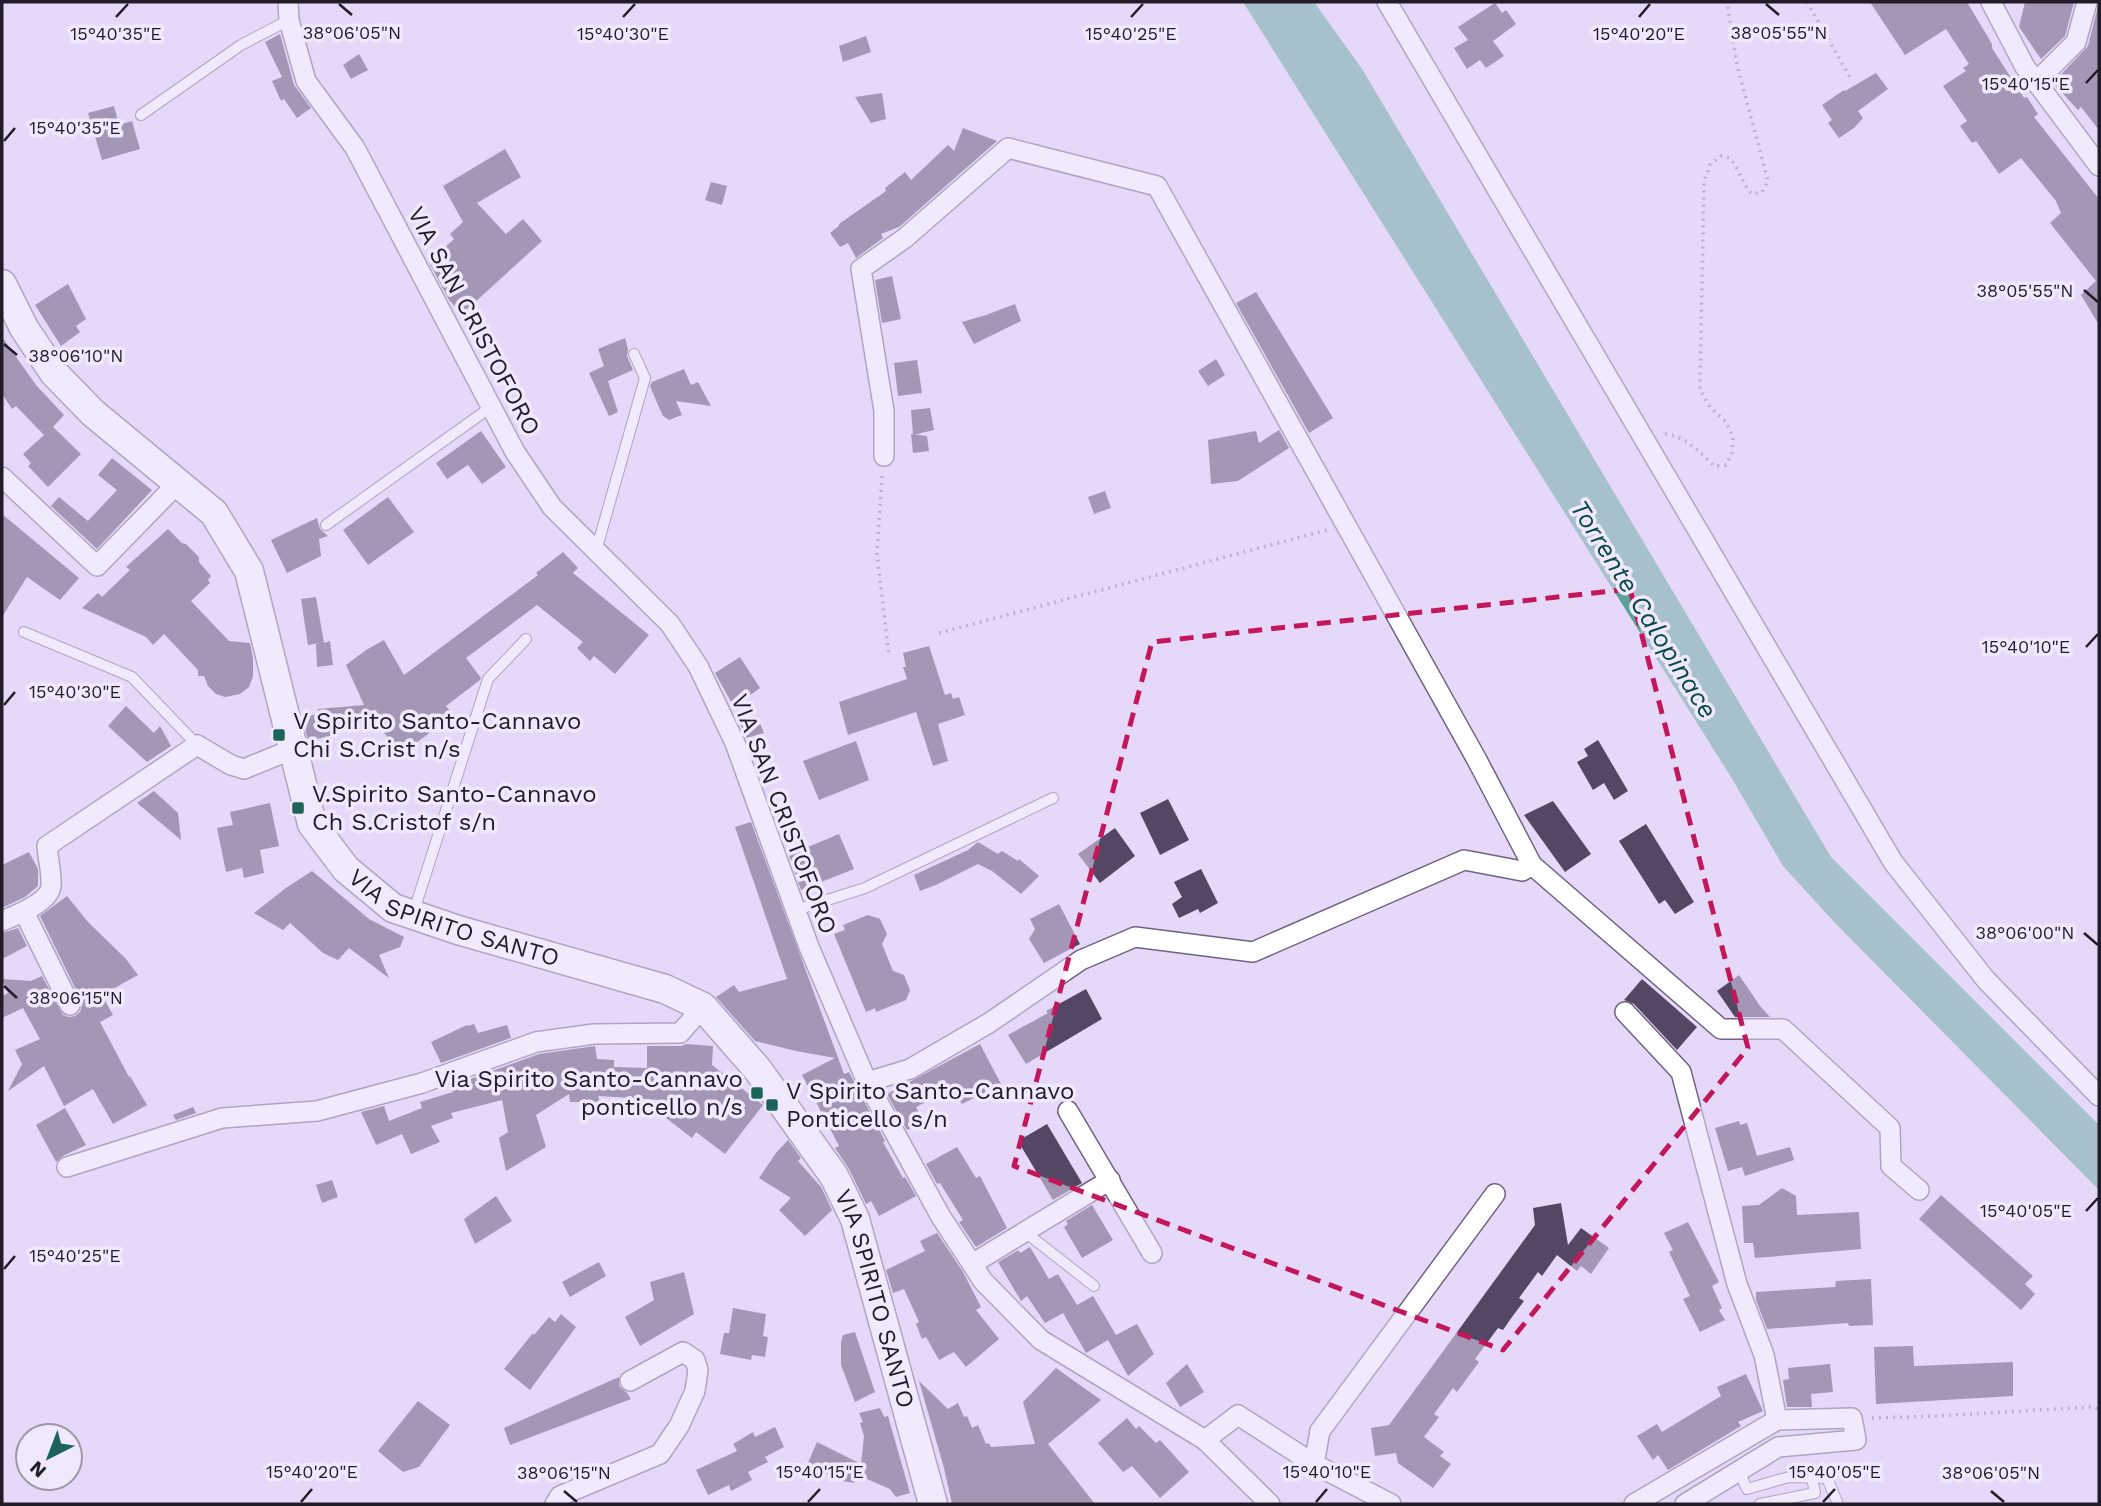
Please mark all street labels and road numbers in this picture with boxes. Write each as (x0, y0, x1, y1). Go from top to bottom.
street label: VIA SAN CRISTOFORO (402, 202, 546, 440)
street label: VIA SAN CRISTOFORO (725, 690, 843, 938)
street label: VIA SPIRITO SANTO (343, 863, 562, 972)
street label: VIA SPIRITO SANTO (829, 1185, 920, 1411)

